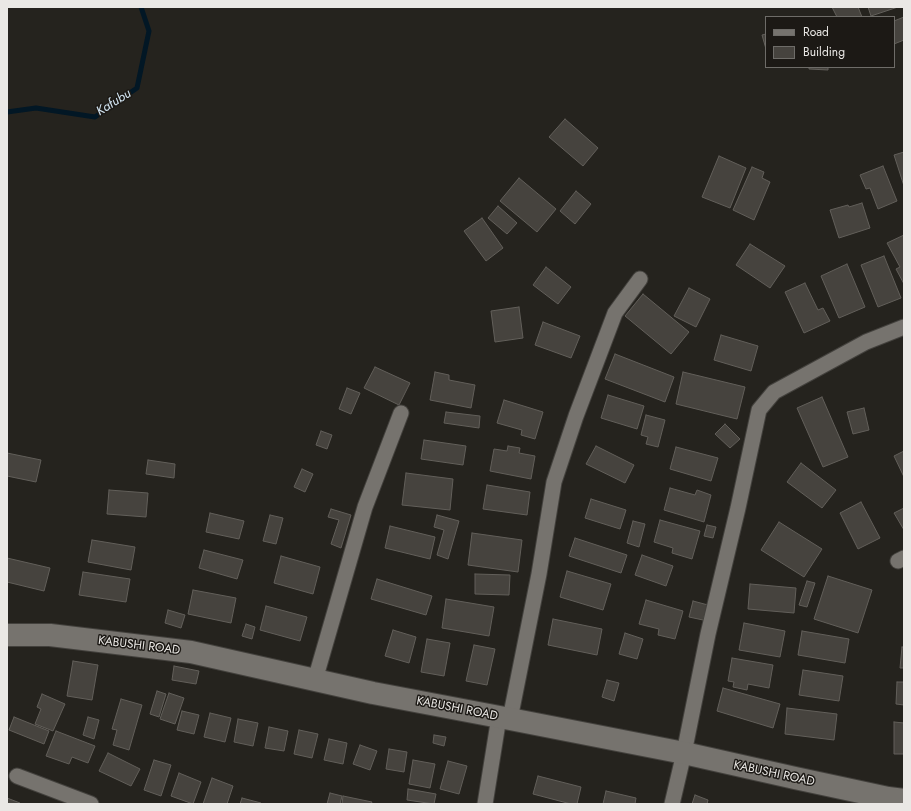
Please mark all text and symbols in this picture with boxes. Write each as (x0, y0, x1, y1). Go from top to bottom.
legend (765, 16, 895, 68)
text: Road (803, 23, 829, 41)
text: Building (803, 43, 845, 61)
water label: Kafubu (94, 86, 134, 120)
street label: KABUSHI ROAD (97, 634, 181, 658)
street label: KABUSHI ROAD (415, 694, 499, 724)
street label: KABUSHI ROAD (732, 758, 816, 790)

